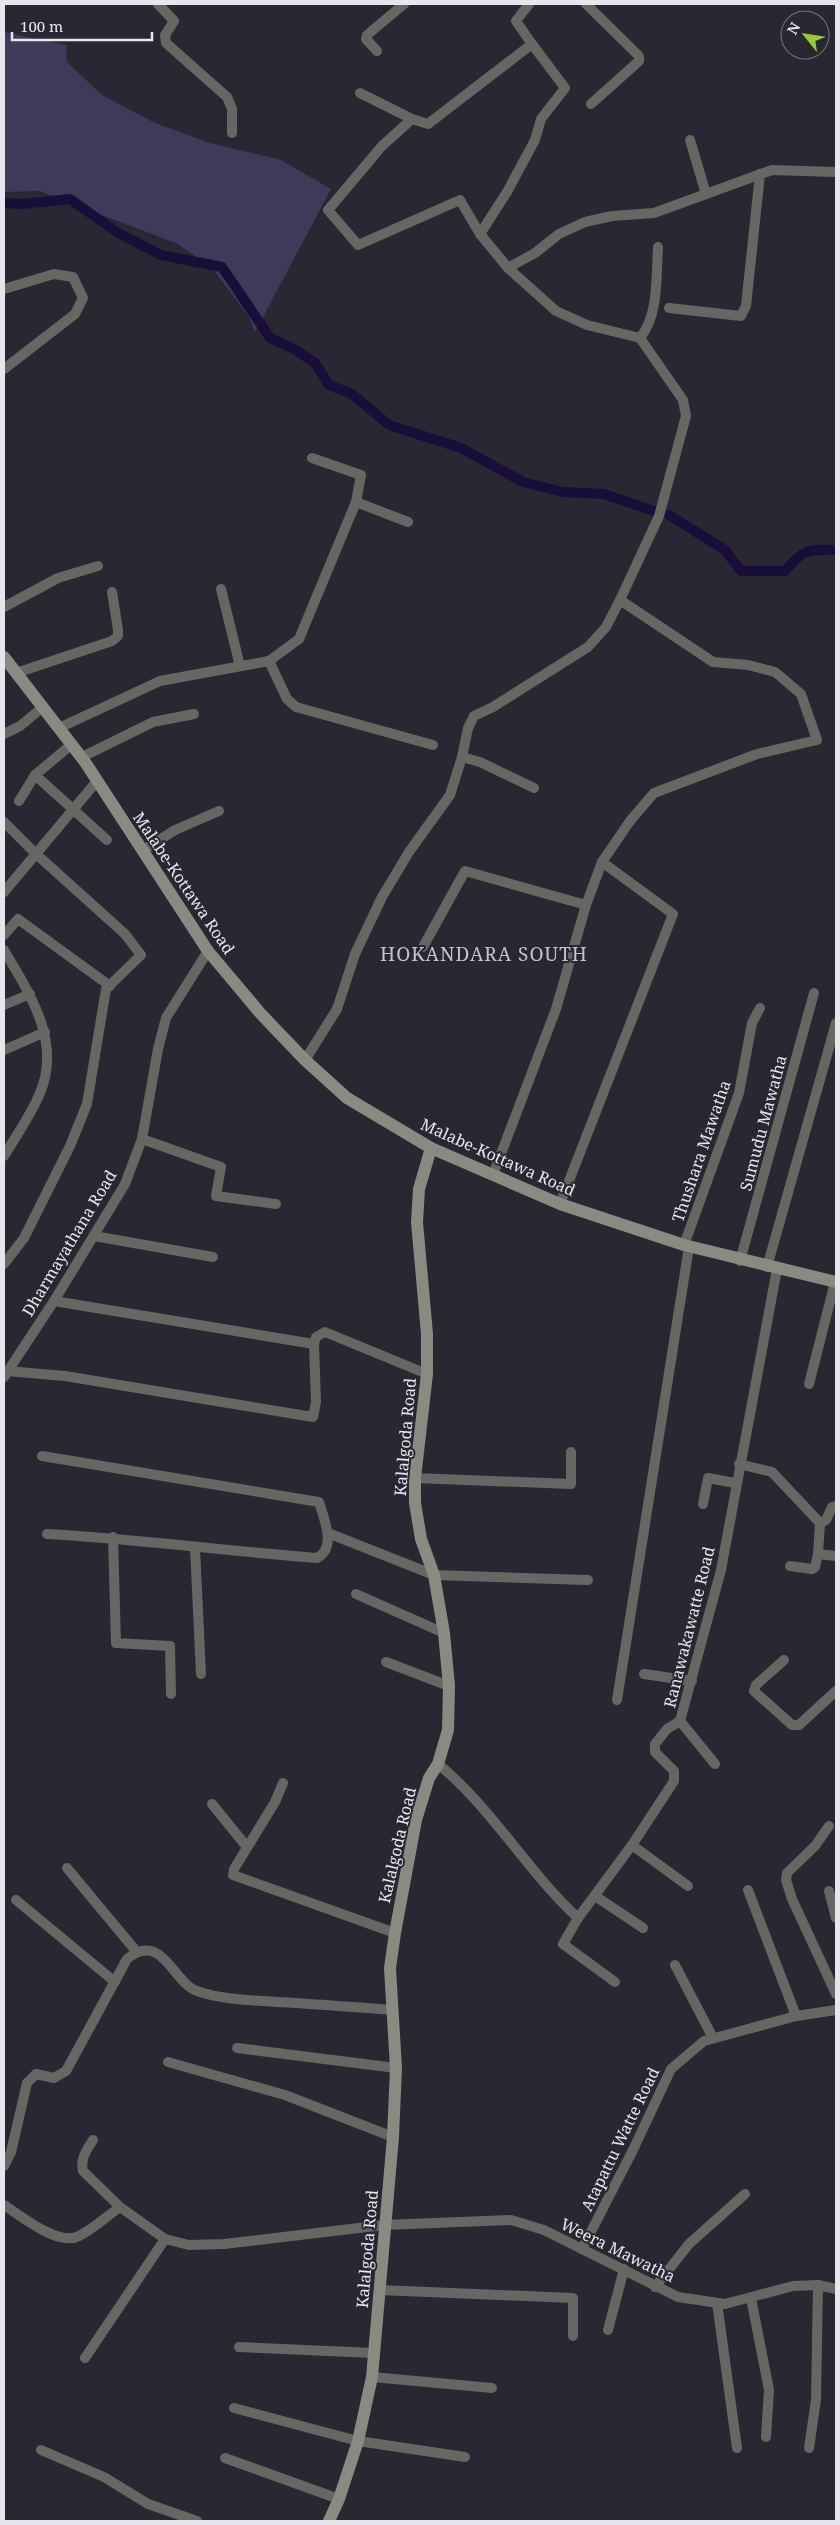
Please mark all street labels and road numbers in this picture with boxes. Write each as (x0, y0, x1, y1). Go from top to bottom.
street label: Malabe-Kottawa Road (128, 808, 240, 959)
street label: Sumudu Mawatha (734, 1053, 792, 1193)
street label: Thushara Mawatha (666, 1077, 736, 1225)
street label: Malabe-Kottawa Road (417, 1113, 579, 1201)
street label: Dharmayathana Road (17, 1166, 122, 1320)
street label: Kalalgoda Road (389, 1377, 421, 1497)
street label: Ranawakawatte Road (658, 1544, 720, 1710)
street label: Kalalgoda Road (373, 1785, 421, 1905)
street label: Atapattu Watte Road (576, 2063, 664, 2215)
street label: Kalalgoda Road (351, 2189, 383, 2309)
street label: Weera Mawatha (557, 2213, 679, 2287)

